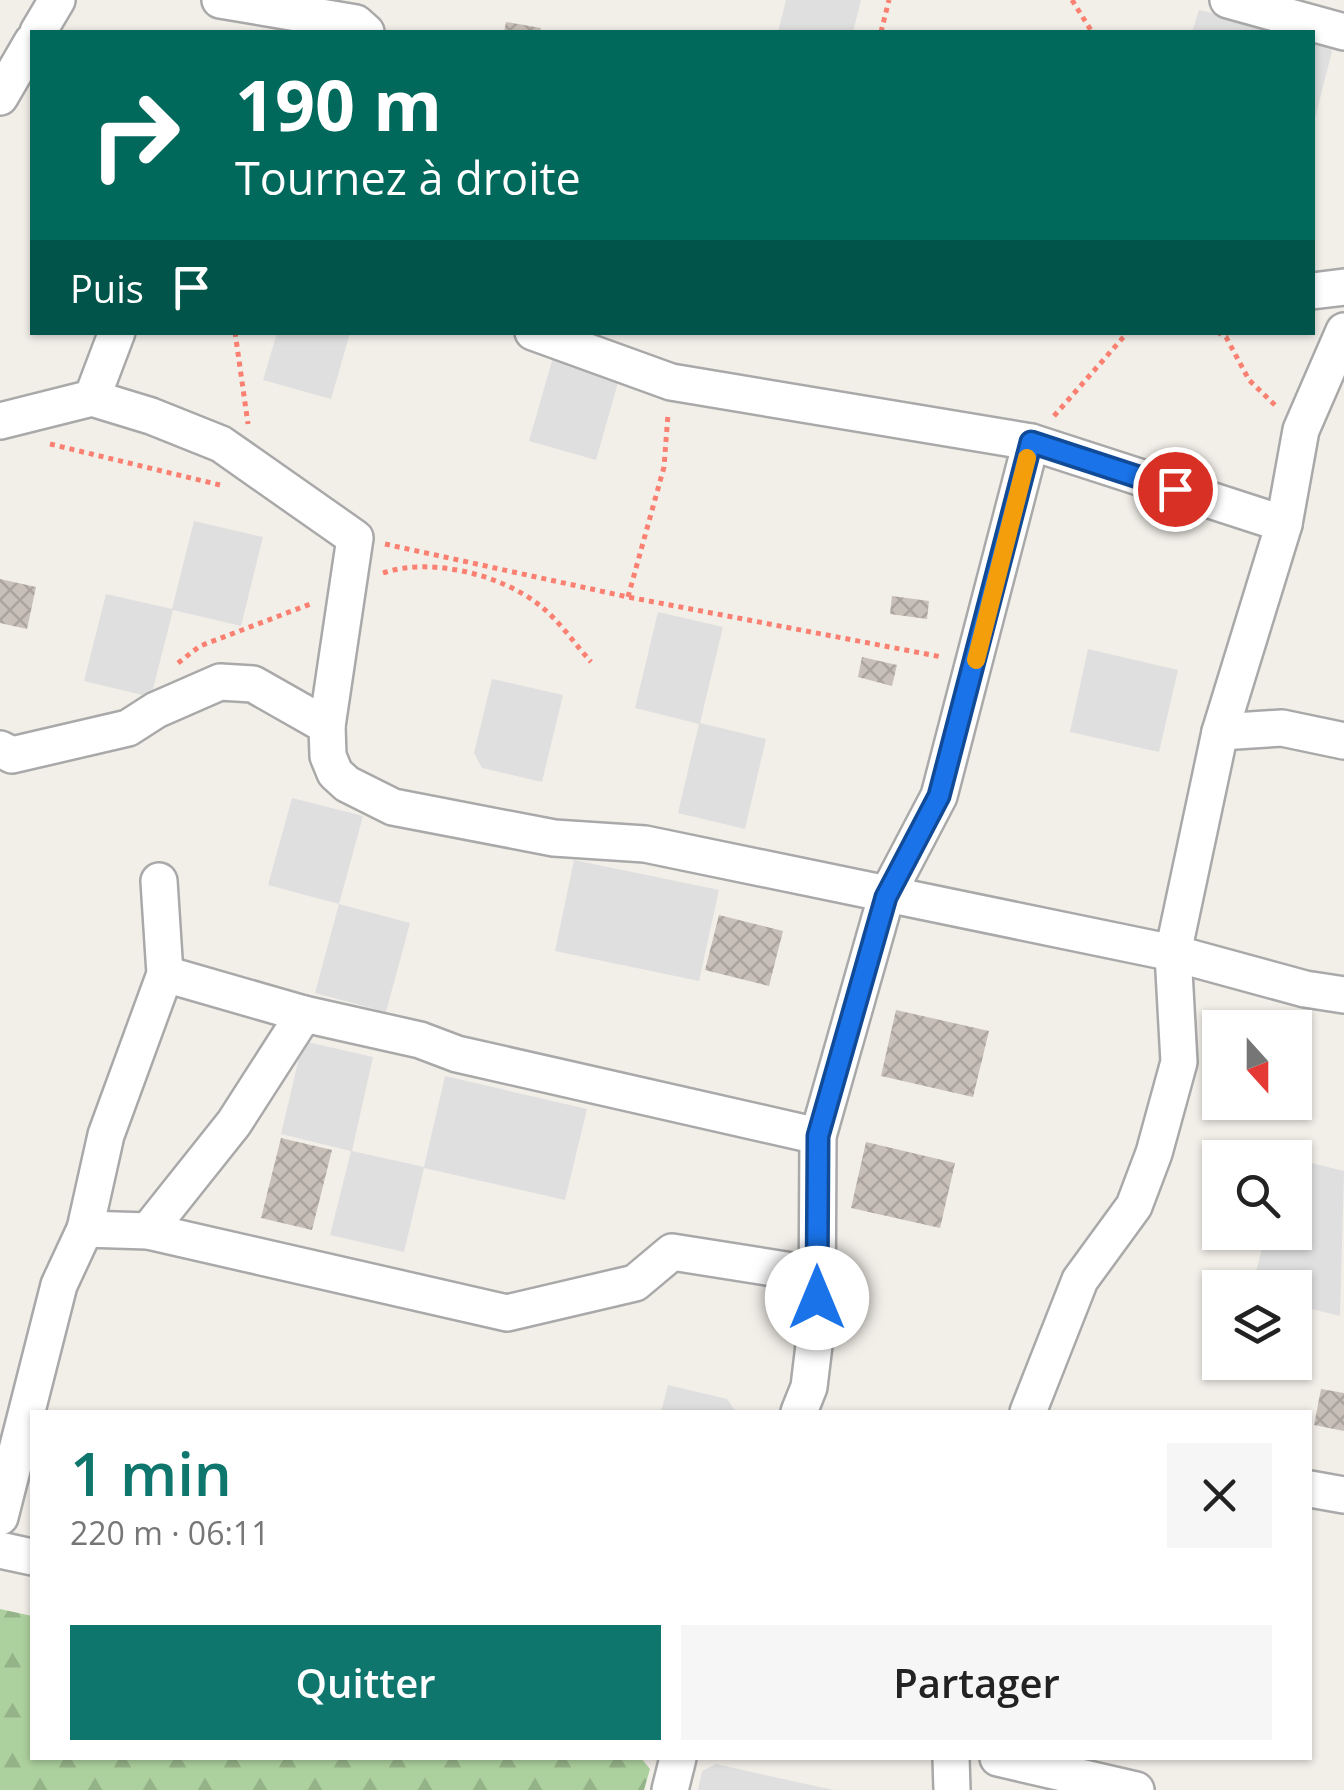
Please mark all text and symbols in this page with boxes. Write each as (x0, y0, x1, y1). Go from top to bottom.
text: 190 m (235, 56, 442, 152)
icon: right (70, 70, 200, 200)
text: Tournez à droite (235, 147, 581, 208)
icon: arrive (164, 260, 219, 315)
text: Puis (70, 262, 144, 314)
pin (1133, 447, 1218, 532)
icon: arrive (1148, 462, 1203, 517)
north arrow (1202, 1010, 1312, 1120)
map controls (1202, 1010, 1312, 1380)
button: search (1202, 1140, 1312, 1250)
position arrow (765, 1246, 869, 1350)
button: layers (1202, 1270, 1312, 1380)
text: 1 min (70, 1432, 232, 1514)
button: close (1167, 1443, 1272, 1548)
text: 220 m · 06:11 (70, 1511, 269, 1554)
button: Quitter (70, 1625, 661, 1740)
button: Partager (681, 1625, 1272, 1740)

